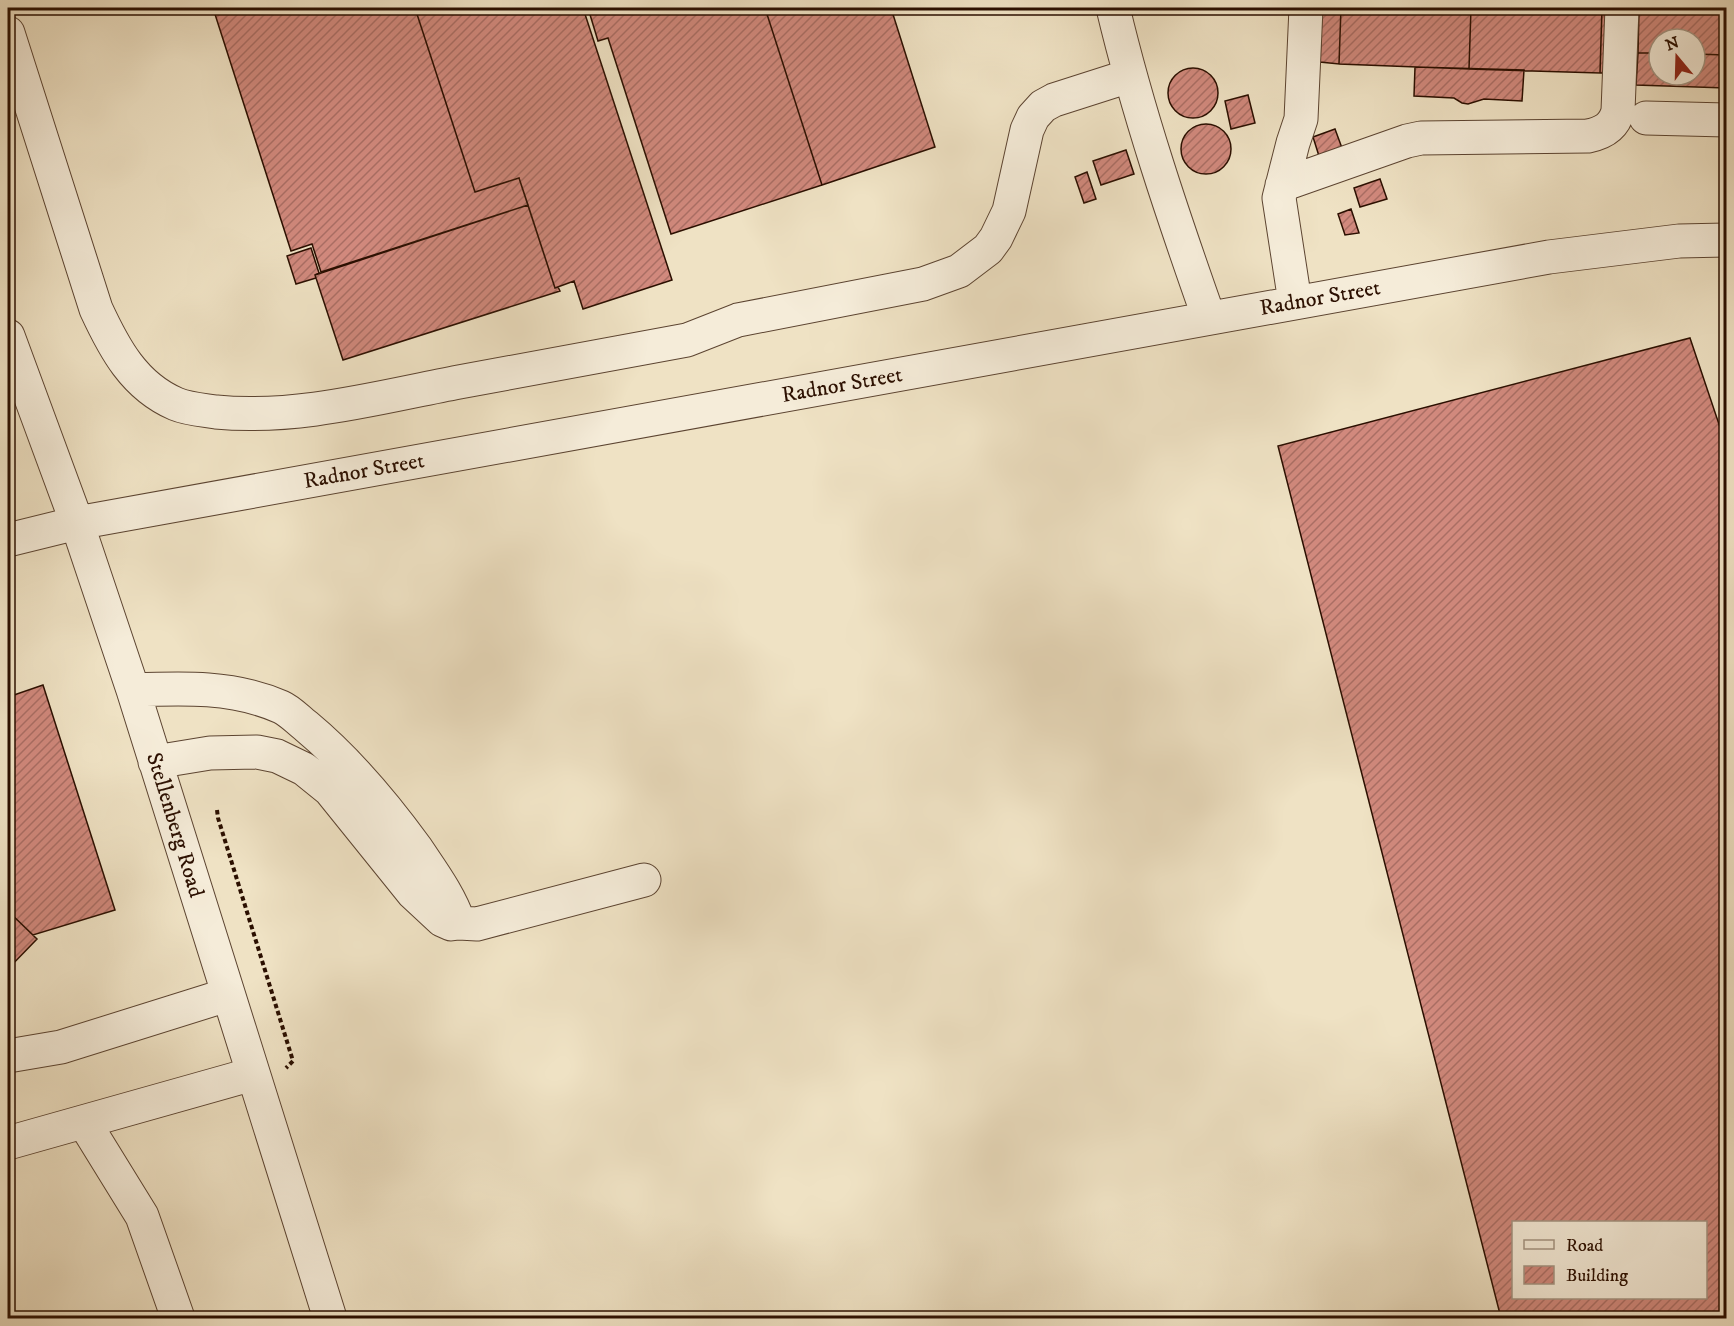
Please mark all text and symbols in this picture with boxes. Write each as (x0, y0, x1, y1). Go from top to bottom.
north arrow (1647, 27, 1707, 87)
text: N (1663, 32, 1682, 55)
street label: Radnor Street (1258, 274, 1382, 322)
street label: Radnor Street (780, 361, 904, 409)
street label: Radnor Street (302, 447, 426, 495)
street label: Stellenberg Road (140, 749, 210, 901)
legend (1512, 1221, 1707, 1299)
text: Road (1566, 1235, 1603, 1257)
text: Building (1566, 1265, 1628, 1287)

